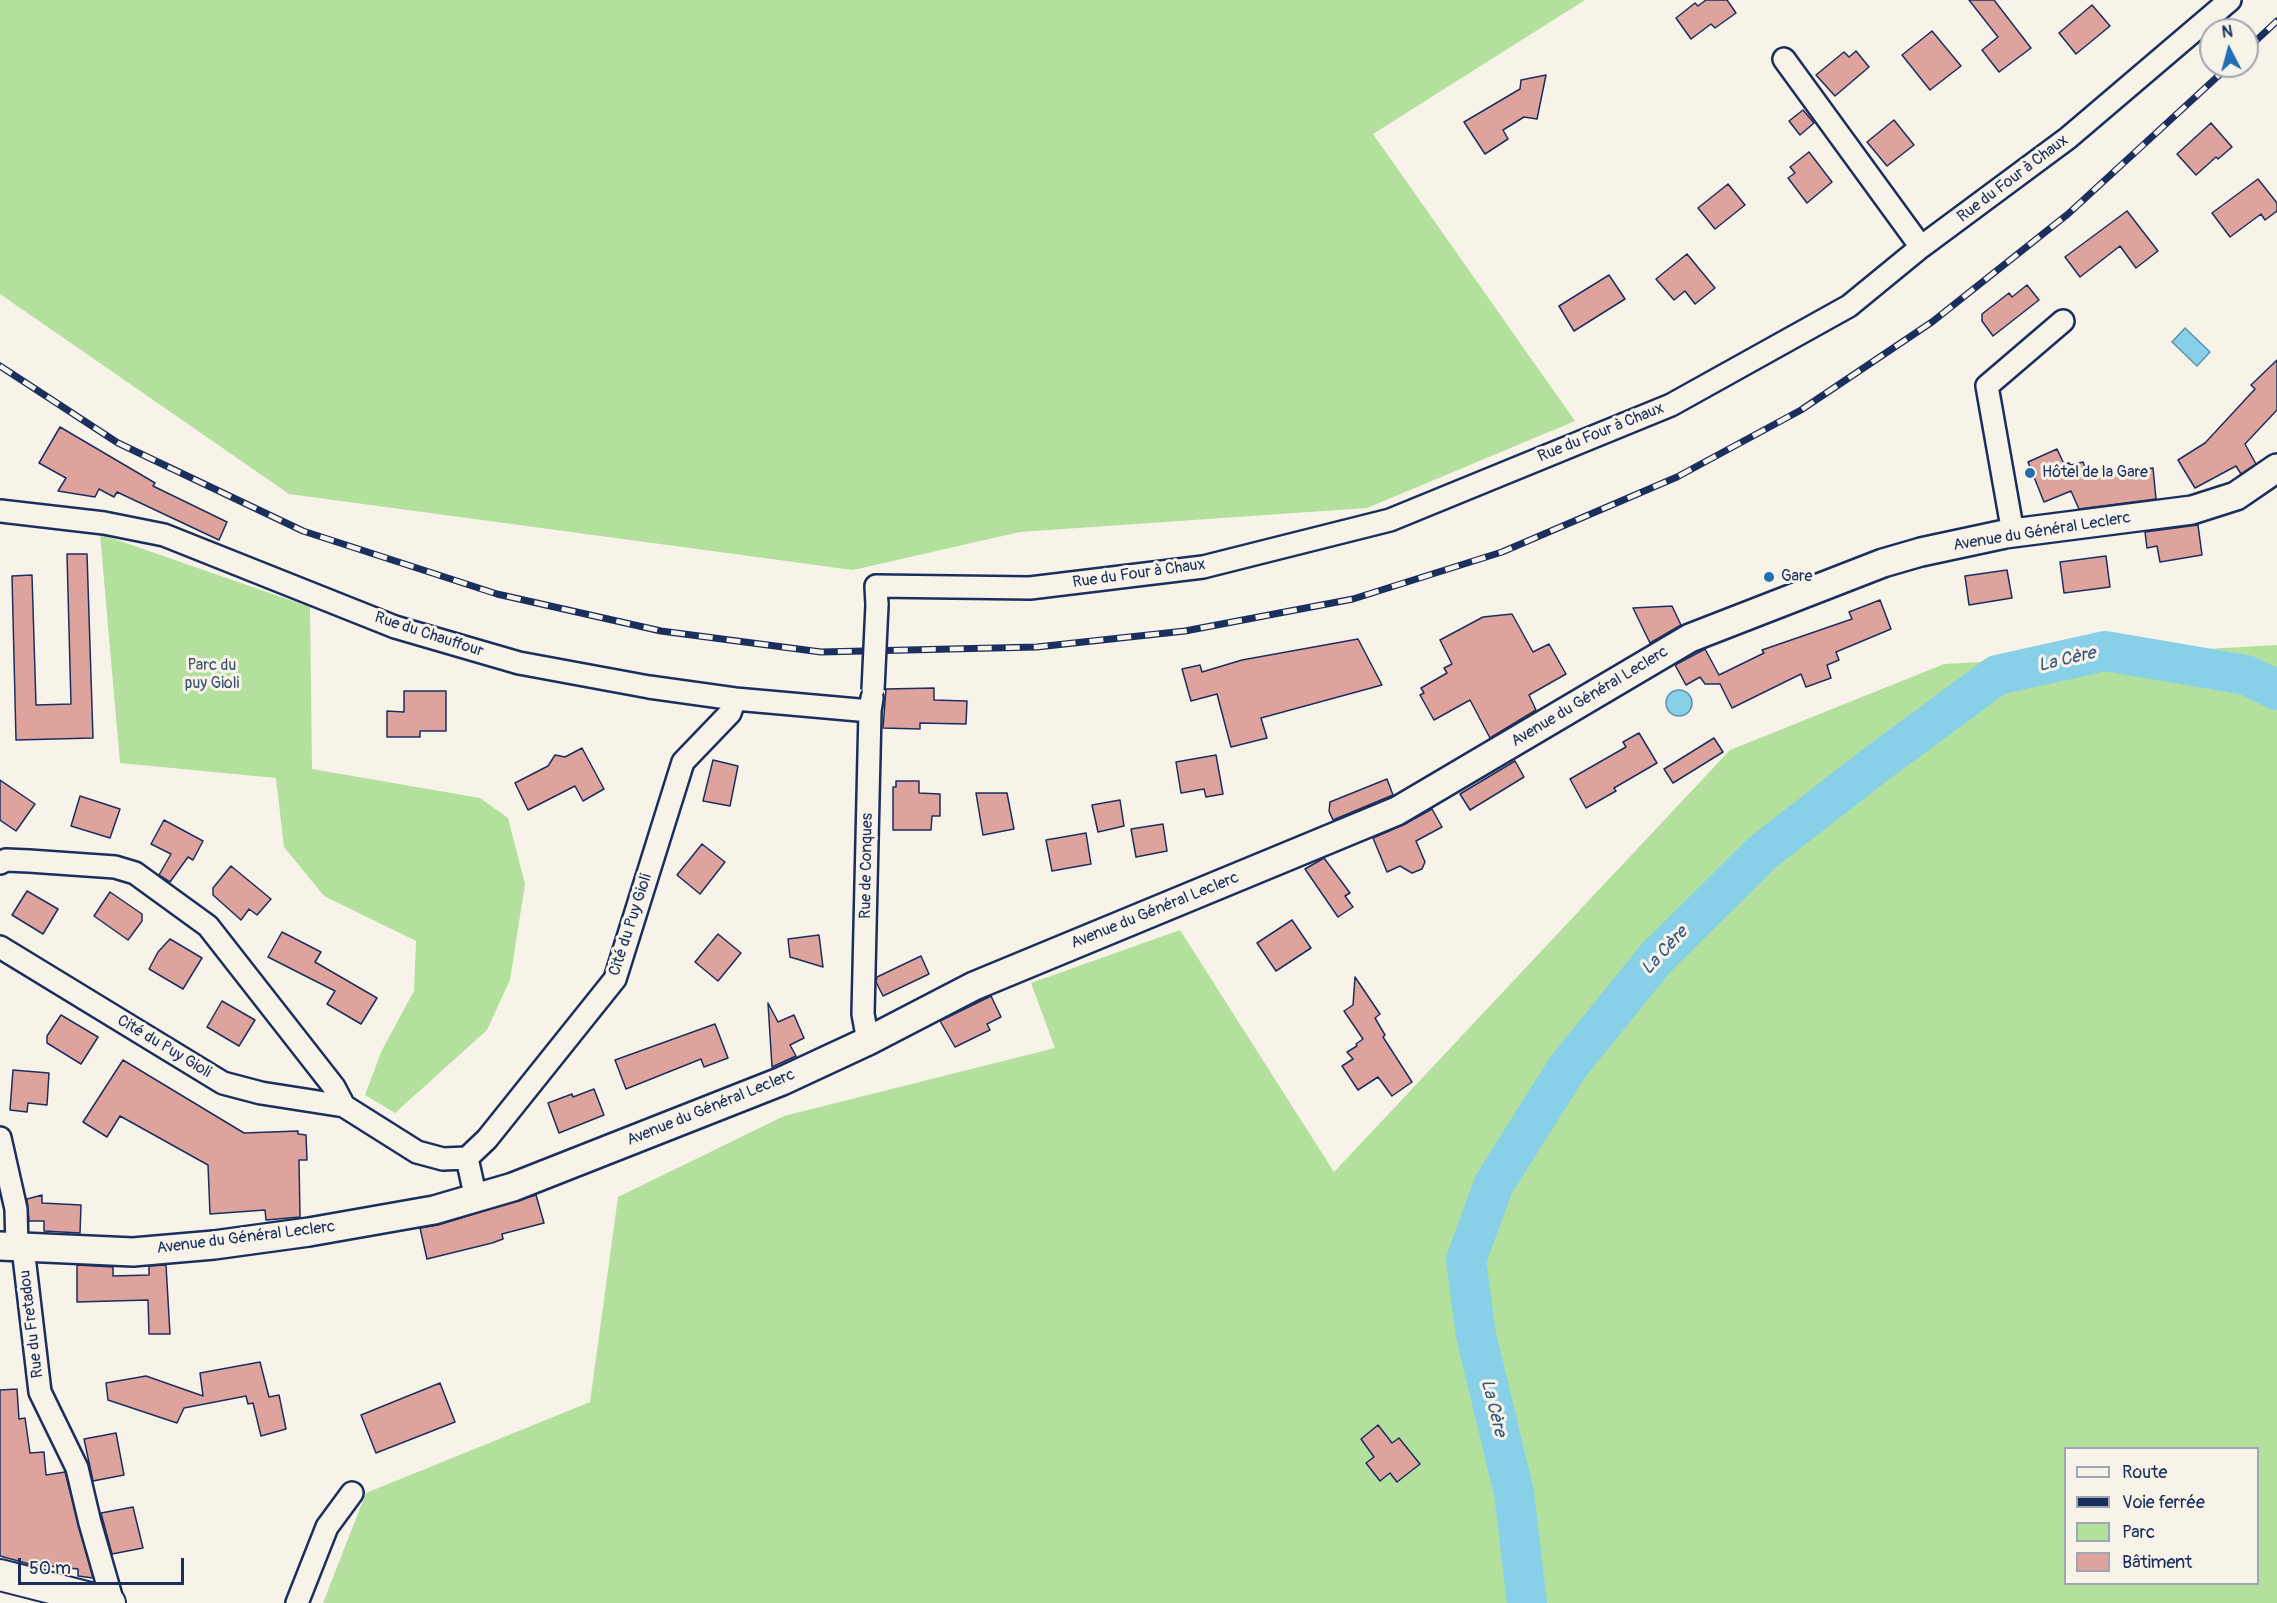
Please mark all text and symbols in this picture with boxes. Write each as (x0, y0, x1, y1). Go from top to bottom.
north arrow (2199, 18, 2259, 78)
text: N (2221, 22, 2234, 43)
street label: Rue du Four à Chaux (1954, 131, 2072, 227)
street label: Rue du Four à Chaux (1535, 399, 1667, 467)
place label: Hôtel de la Gare (2042, 463, 2148, 483)
marker: Hôtel de la Gare (2023, 466, 2037, 480)
street label: Avenue du Général Leclerc (1952, 508, 2132, 556)
street label: Rue du Four à Chaux (1071, 555, 1207, 593)
place label: Gare (1781, 567, 1812, 587)
marker: Gare (1762, 570, 1776, 584)
street label: Rue du Chauffour (372, 608, 486, 662)
street label: Avenue du Général Leclerc (1508, 642, 1672, 752)
water label: La Cère (2036, 643, 2098, 677)
park label: Parc du puy Gioli (185, 656, 239, 694)
street label: Rue de Conques (856, 813, 878, 919)
street label: Avenue du Général Leclerc (1068, 868, 1242, 954)
street label: Cité du Puy Gioli (605, 871, 657, 979)
water label: La Cère (1637, 922, 1693, 980)
street label: Cité du Puy Gioli (113, 1011, 215, 1083)
street label: Avenue du Général Leclerc (624, 1065, 798, 1151)
street label: Avenue du Général Leclerc (156, 1218, 336, 1258)
street label: Rue du Fretadou (16, 1269, 48, 1379)
water label: La Cère (1475, 1377, 1511, 1439)
legend (2064, 1447, 2259, 1585)
text: Route (2122, 1461, 2167, 1484)
text: Voie ferrée (2122, 1491, 2205, 1514)
text: Parc (2122, 1521, 2155, 1544)
scale bar (21, 1546, 188, 1584)
text: Bâtiment (2122, 1551, 2192, 1574)
text: 50 m (29, 1557, 71, 1580)

